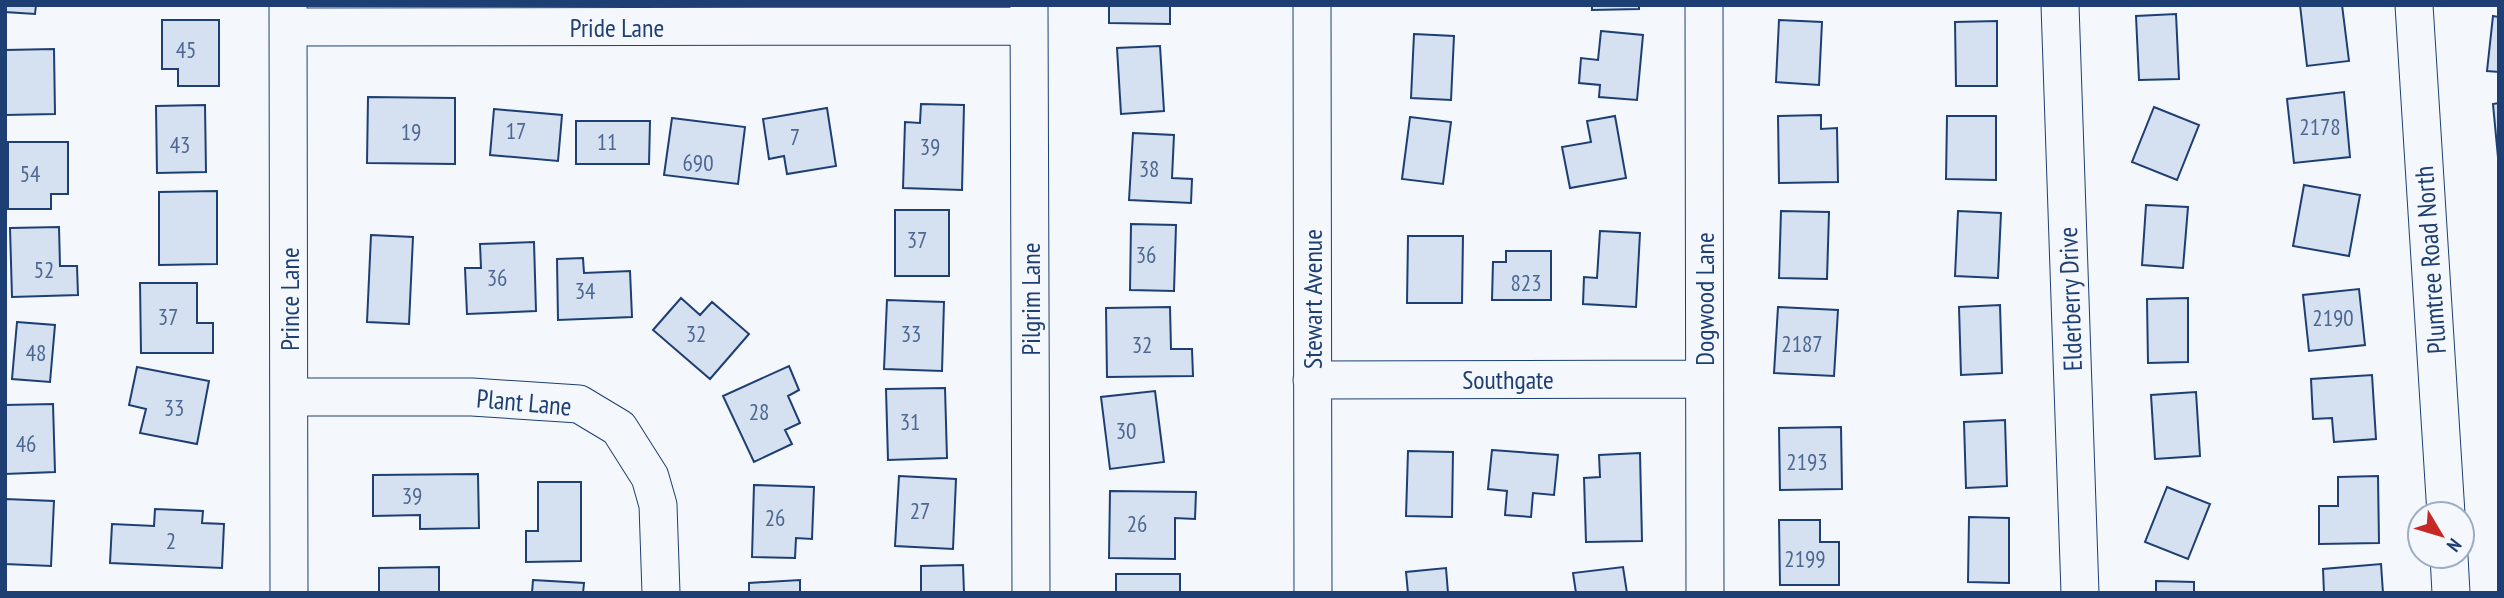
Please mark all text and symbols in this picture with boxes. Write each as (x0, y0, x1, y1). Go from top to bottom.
street label: Pride Lane (570, 11, 664, 44)
house number: 45 (176, 35, 196, 64)
house number: 2178 (2299, 112, 2341, 141)
house number: 17 (506, 116, 526, 145)
house number: 19 (401, 117, 421, 146)
house number: 7 (790, 122, 800, 151)
house number: 11 (597, 127, 617, 156)
house number: 43 (170, 130, 190, 159)
house number: 39 (920, 132, 940, 161)
house number: 690 (682, 148, 714, 177)
house number: 38 (1139, 154, 1159, 183)
house number: 54 (20, 159, 40, 188)
street label: Plumtree Road North (2407, 165, 2453, 355)
house number: 37 (907, 225, 927, 254)
street label: Elderberry Drive (2051, 226, 2089, 372)
street label: Stewart Avenue (1296, 229, 1329, 369)
street label: Dogwood Lane (1688, 232, 1721, 366)
house number: 36 (1136, 240, 1156, 269)
street label: Pilgrim Lane (1014, 243, 1047, 355)
street label: Prince Lane (273, 247, 306, 351)
house number: 52 (34, 255, 54, 284)
house number: 36 (487, 263, 507, 292)
house number: 823 (1510, 268, 1542, 297)
house number: 34 (575, 276, 595, 305)
house number: 37 (158, 302, 178, 331)
house number: 2190 (2312, 303, 2354, 332)
house number: 32 (686, 319, 706, 348)
house number: 33 (901, 319, 921, 348)
house number: 2187 (1781, 329, 1823, 358)
house number: 32 (1132, 330, 1152, 359)
house number: 48 (26, 338, 46, 367)
street label: Southgate (1462, 363, 1554, 396)
street label: Plant Lane (475, 381, 573, 423)
house number: 33 (164, 393, 184, 422)
house number: 28 (749, 397, 769, 426)
house number: 31 (900, 407, 920, 436)
house number: 30 (1116, 416, 1136, 445)
house number: 46 (16, 429, 36, 458)
house number: 2193 (1786, 447, 1828, 476)
house number: 39 (402, 481, 422, 510)
house number: 27 (910, 496, 930, 525)
north arrow (2406, 500, 2476, 570)
house number: 26 (765, 503, 785, 532)
house number: 26 (1127, 509, 1147, 538)
house number: 2 (166, 526, 176, 555)
text: N (2442, 534, 2467, 557)
house number: 2199 (1784, 544, 1826, 573)

